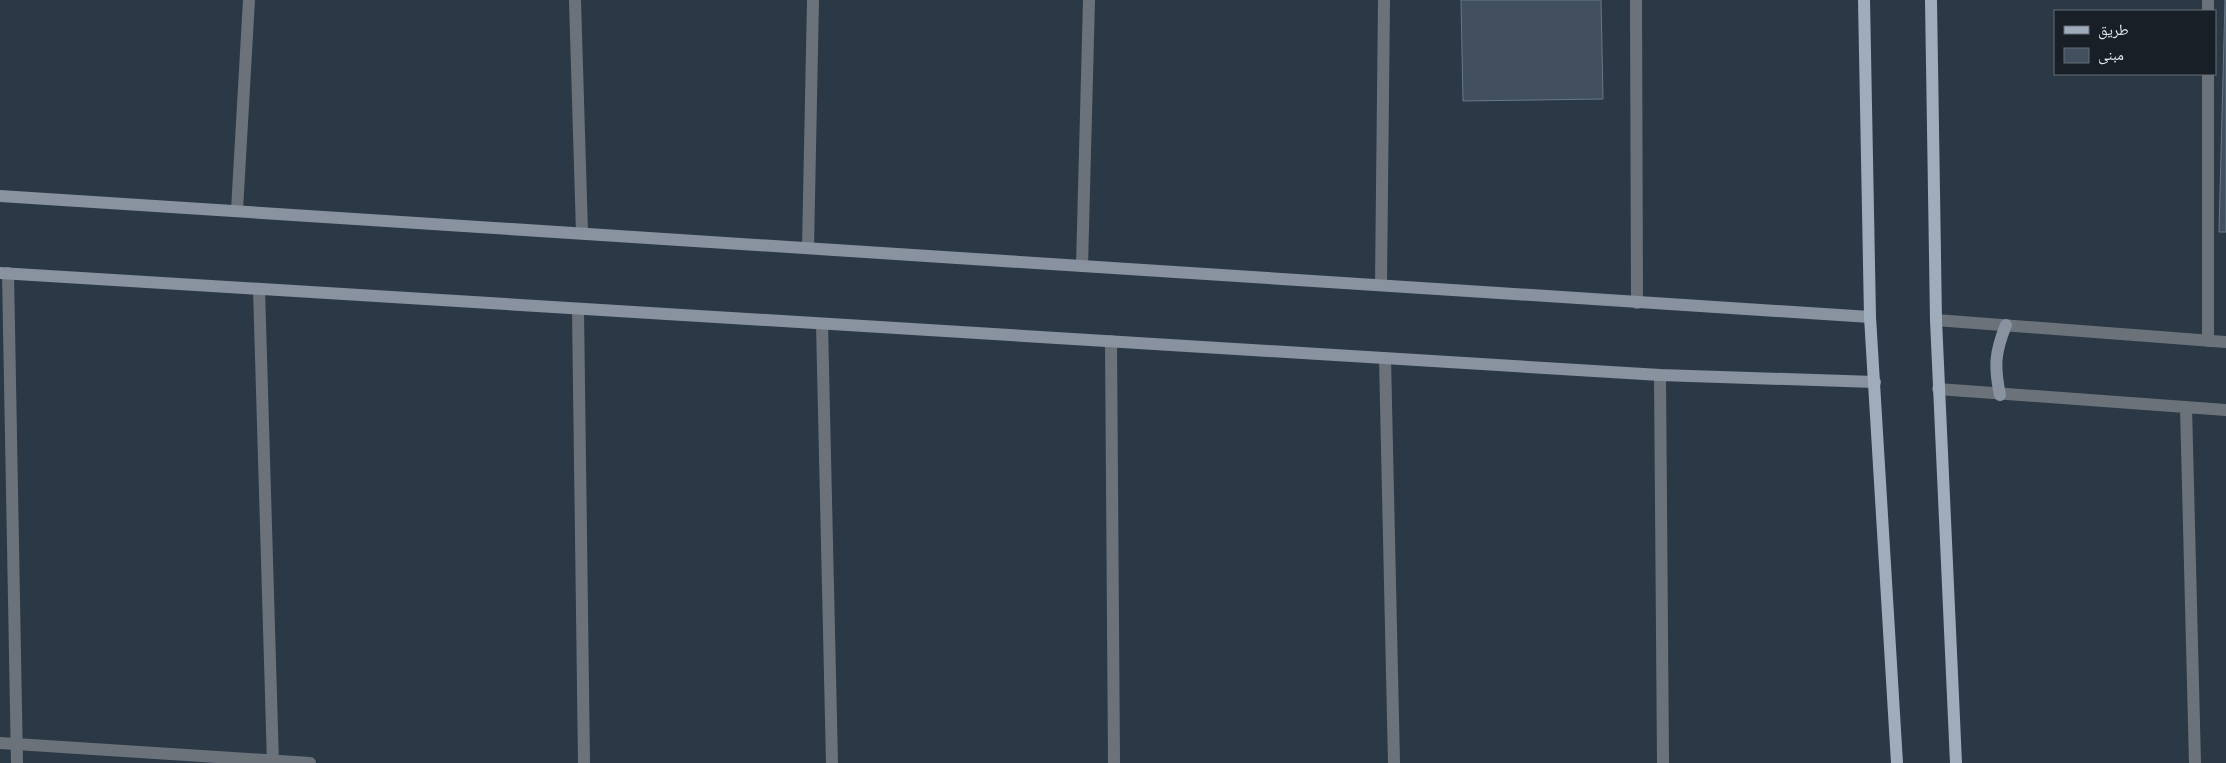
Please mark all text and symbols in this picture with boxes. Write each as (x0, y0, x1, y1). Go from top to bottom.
legend (2054, 10, 2216, 75)
text: طريق (2098, 19, 2129, 45)
text: مبنى (2098, 44, 2124, 70)

